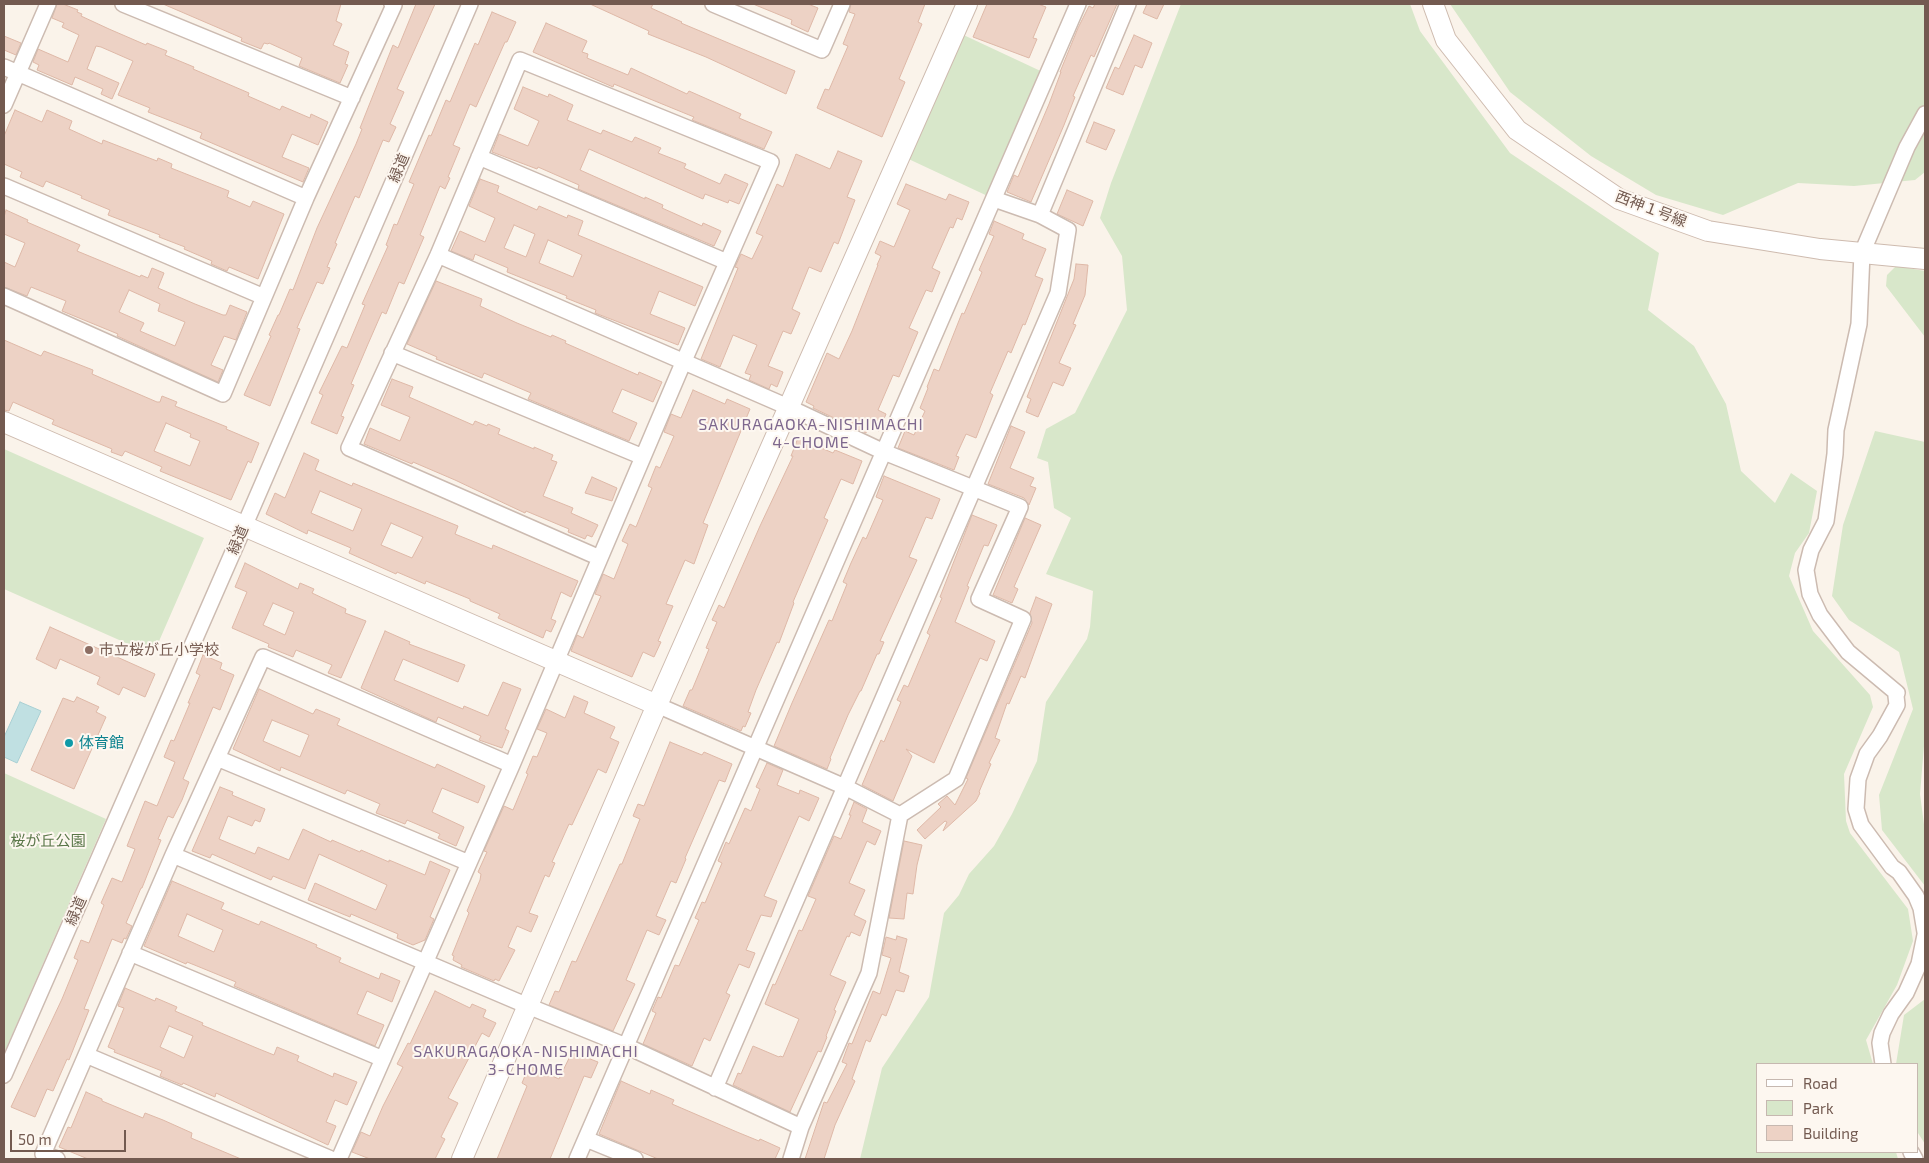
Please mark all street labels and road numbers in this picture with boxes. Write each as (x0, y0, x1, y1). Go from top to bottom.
street label: 緑道 (385, 151, 413, 185)
street label: 西神１号線 (1613, 187, 1689, 231)
street label: 緑道 (224, 523, 252, 557)
street label: 緑道 (62, 894, 90, 928)

